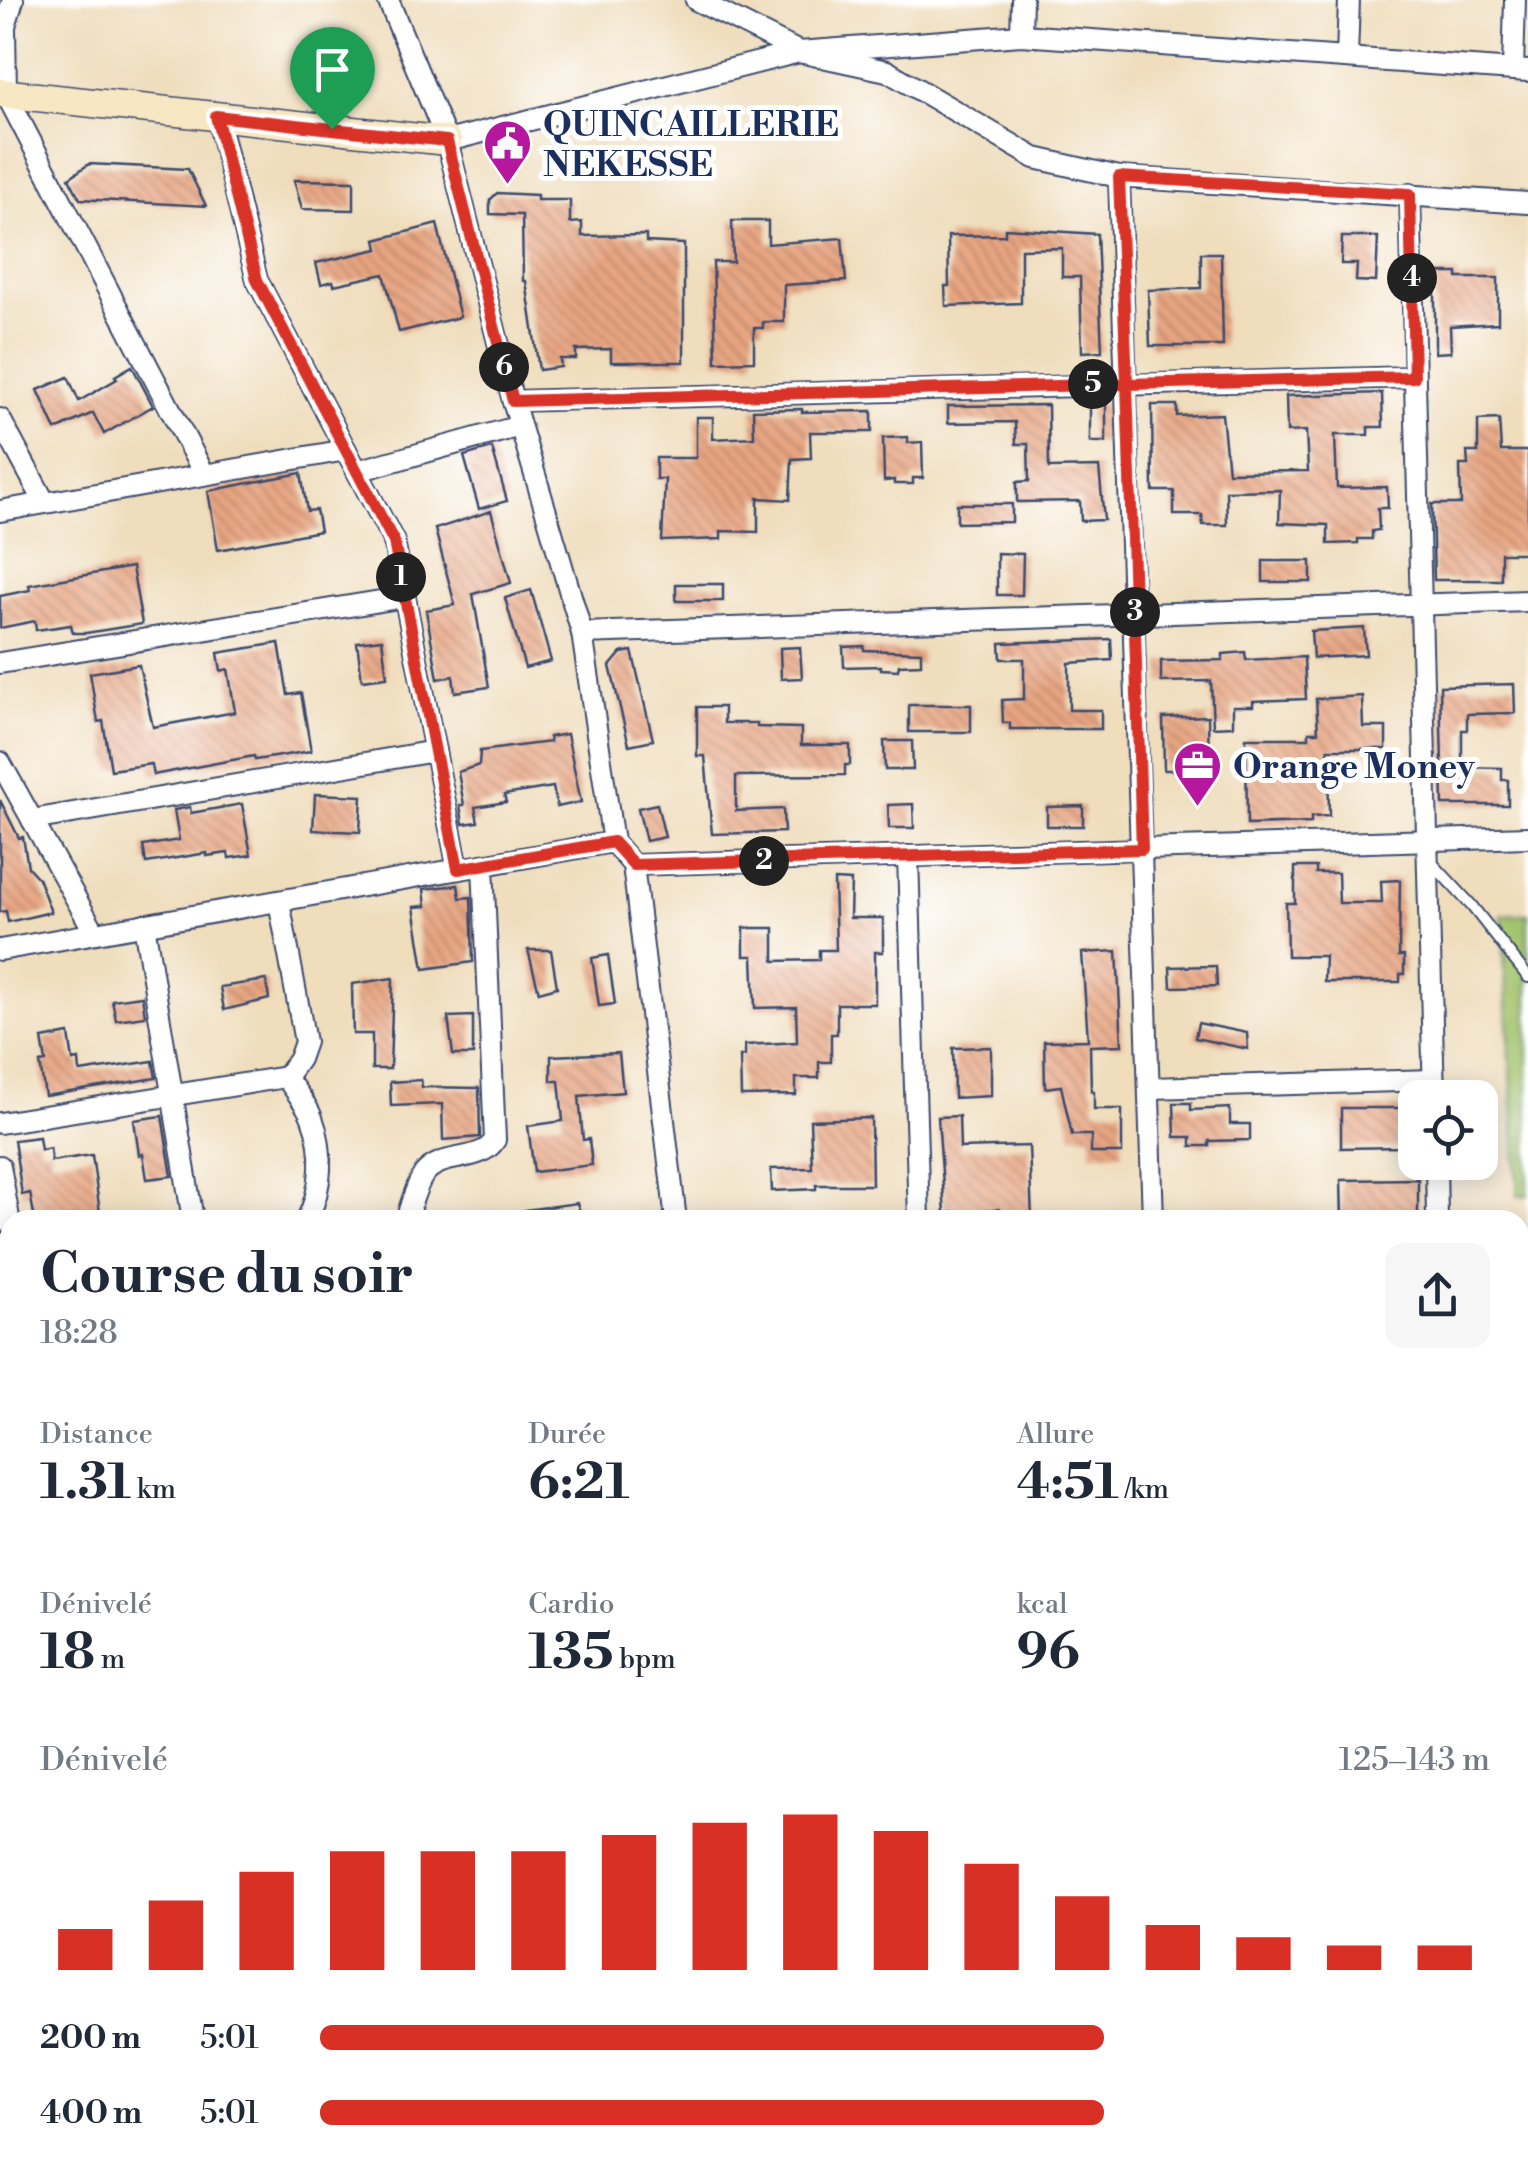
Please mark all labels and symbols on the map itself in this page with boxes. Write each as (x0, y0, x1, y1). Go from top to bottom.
pin (290, 27, 375, 130)
place label: QUINCAILLERIE NEKESSE (543, 104, 839, 187)
public building icon: QUINCAILLERIE NEKESSE (482, 118, 534, 186)
pin: 4 (1387, 253, 1437, 303)
pin: 6 (479, 342, 529, 392)
pin: 5 (1068, 359, 1118, 409)
pin: 1 (376, 552, 426, 602)
pin: 3 (1110, 587, 1160, 637)
office icon: Orange Money (1172, 740, 1224, 808)
place label: Orange Money (1233, 746, 1475, 789)
pin: 2 (739, 836, 789, 886)

